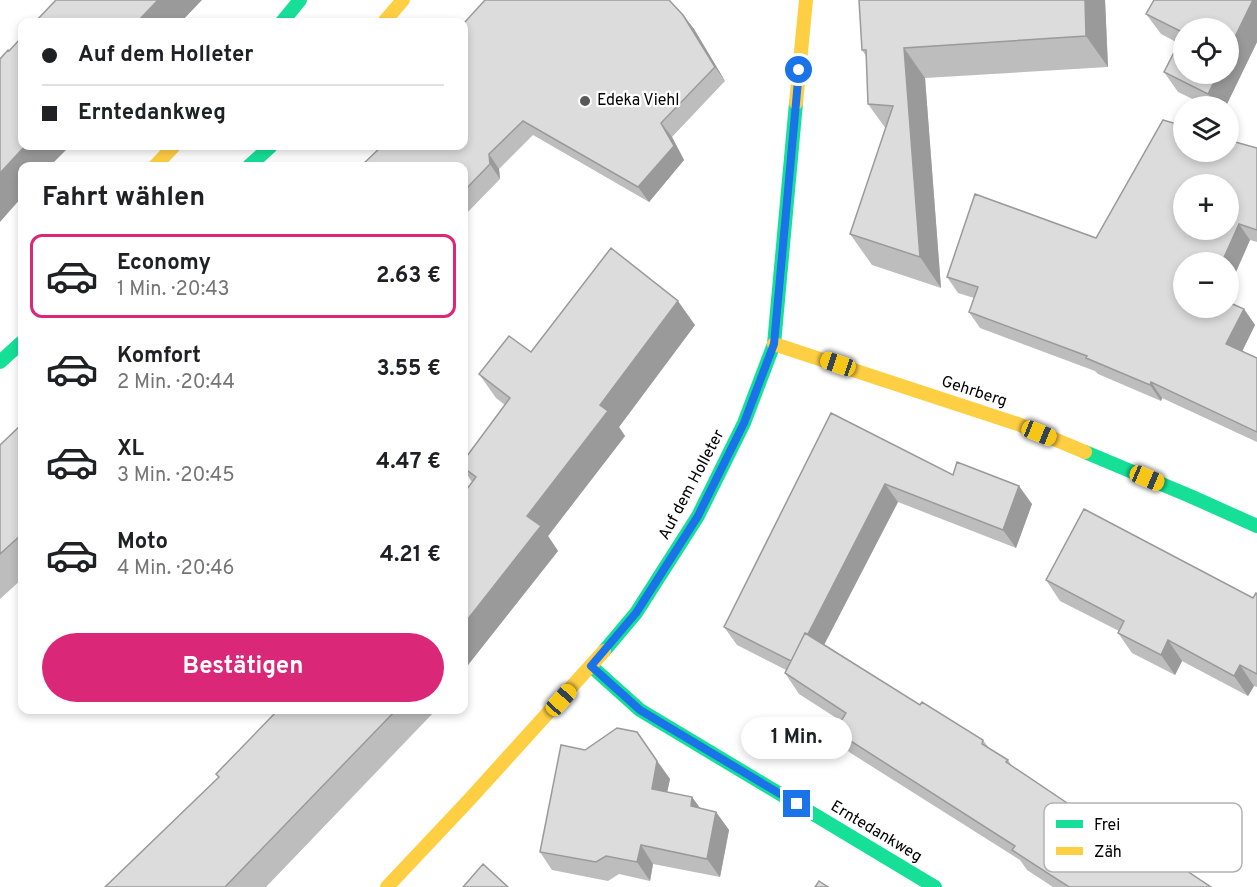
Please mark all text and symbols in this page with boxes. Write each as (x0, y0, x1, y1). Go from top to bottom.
map controls (1173, 18, 1239, 318)
button: locate (1173, 18, 1239, 84)
text: Auf dem Holleter (78, 42, 253, 69)
route start (785, 56, 812, 83)
place label: Edeka Viehl (597, 91, 680, 111)
marker: Edeka Viehl (578, 94, 592, 108)
button: layers (1173, 96, 1239, 162)
text: Erntedankweg (78, 100, 226, 127)
button: + (1173, 174, 1239, 240)
text: Fahrt wählen (42, 181, 205, 215)
icon: car (45, 249, 99, 303)
text: Economy (117, 250, 211, 277)
button: − (1173, 252, 1239, 318)
text: 2.63 € (376, 263, 441, 290)
text: 1 Min. · 20:43 (117, 277, 230, 303)
icon: car (45, 342, 99, 396)
text: Komfort (117, 343, 201, 370)
car (818, 350, 858, 378)
text: 3.55 € (377, 356, 441, 383)
text: 2 Min. · 20:44 (117, 370, 235, 396)
street label: Gehrberg (939, 372, 1009, 412)
car (1019, 418, 1059, 448)
street label: Auf dem Holleter (655, 427, 729, 543)
icon: car (45, 435, 99, 489)
text: XL (117, 436, 144, 463)
text: 4.47 € (376, 449, 441, 476)
text: 3 Min. · 20:45 (117, 463, 235, 489)
car (1127, 463, 1167, 493)
icon: car (45, 528, 99, 582)
text: Moto (117, 529, 168, 556)
text: 4.21 € (380, 542, 441, 569)
text: 4 Min. · 20:46 (117, 556, 235, 582)
button: Bestätigen (42, 633, 444, 702)
car (542, 681, 580, 719)
callout: 1 Min. (742, 717, 852, 759)
text: 1 Min. (771, 725, 822, 751)
route end (783, 790, 810, 817)
street label: Erntedankweg (827, 797, 925, 867)
legend (1044, 803, 1242, 872)
text: Frei (1094, 816, 1120, 836)
text: Zäh (1094, 843, 1122, 863)

